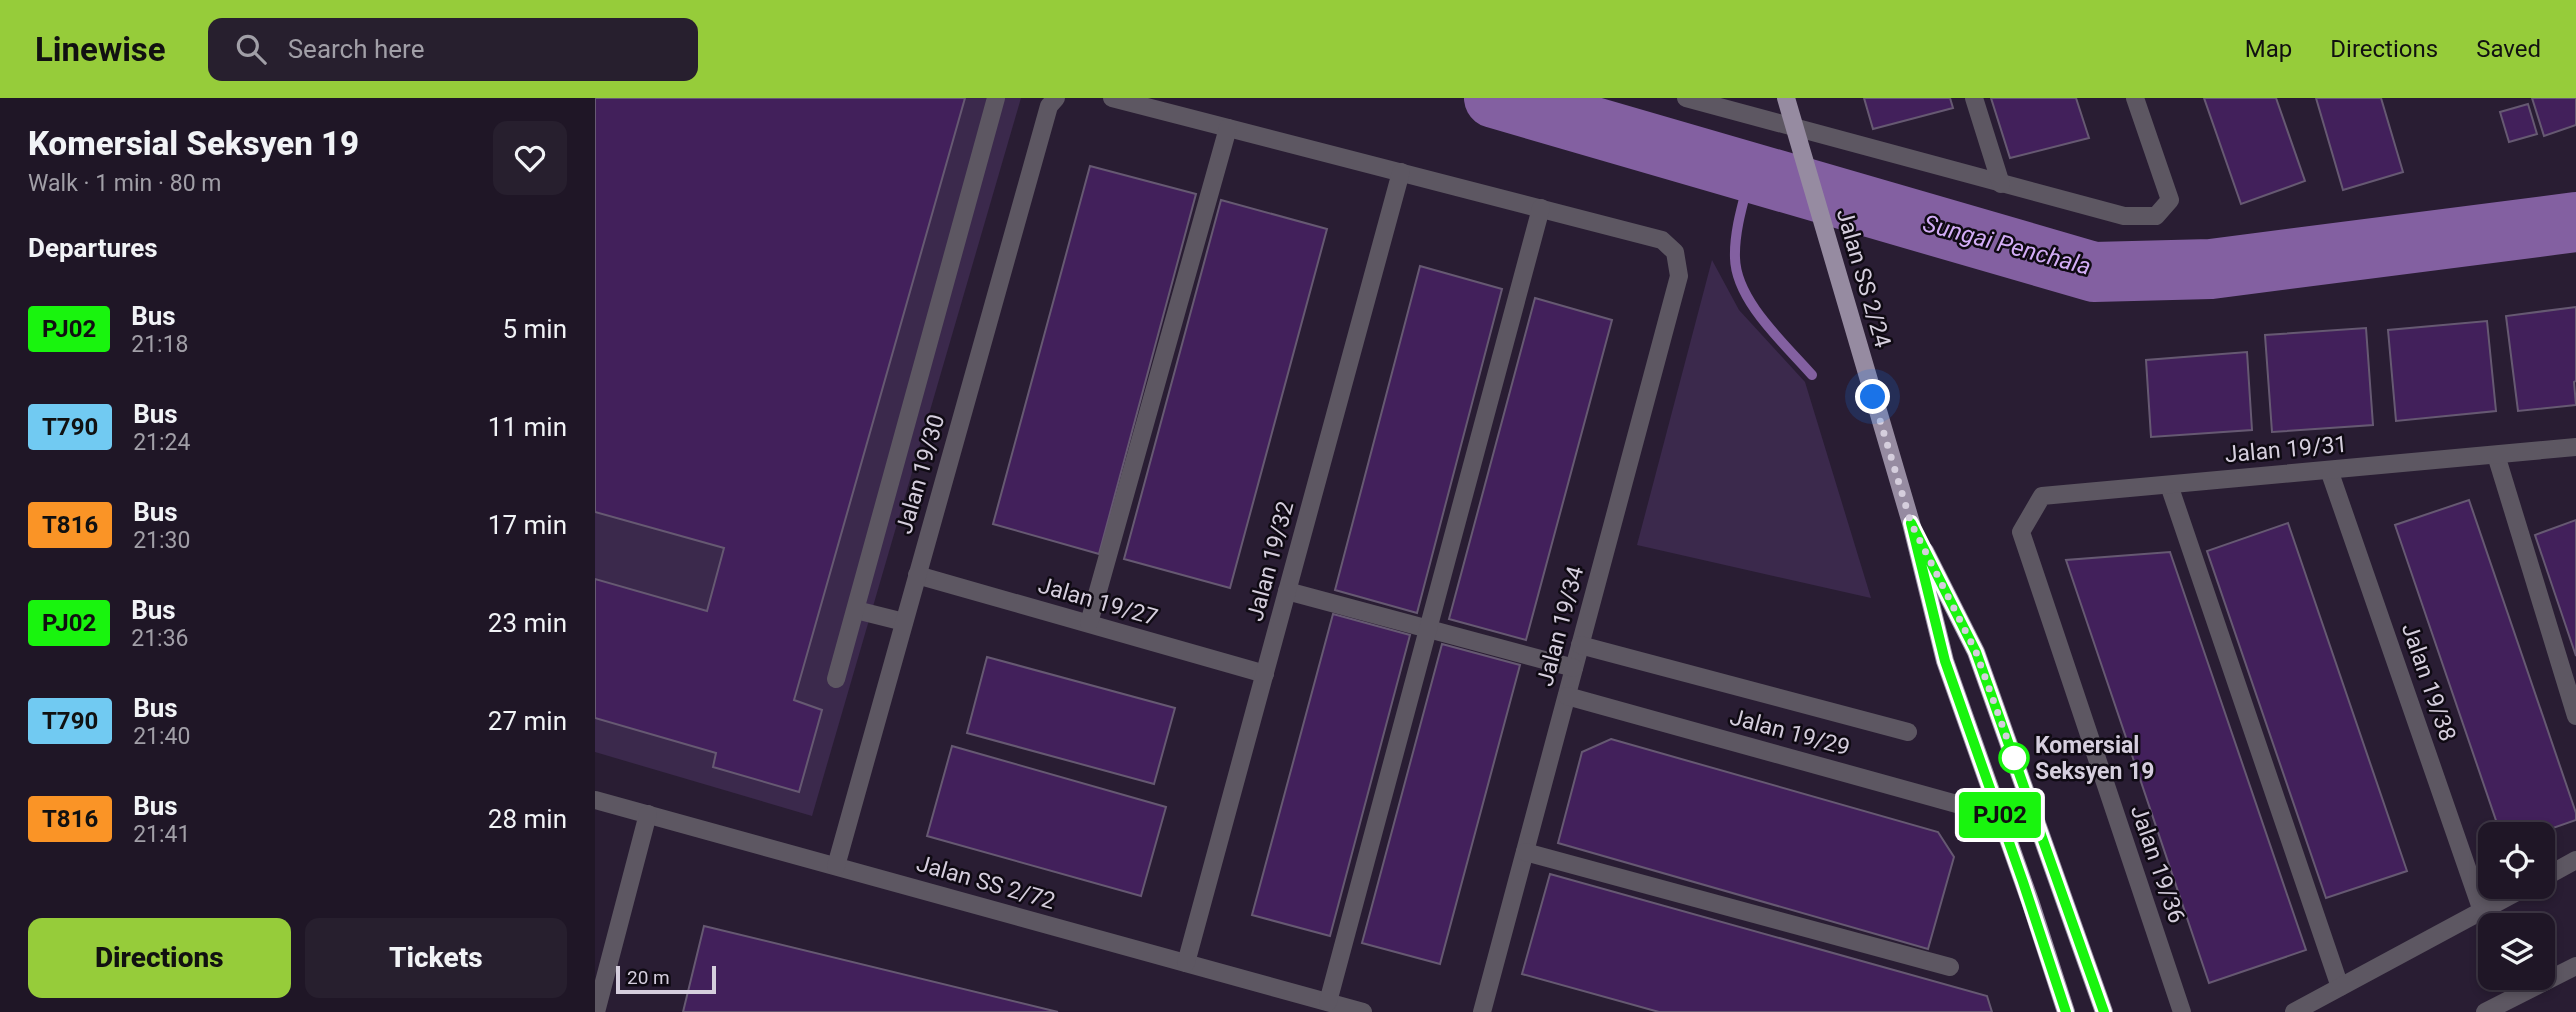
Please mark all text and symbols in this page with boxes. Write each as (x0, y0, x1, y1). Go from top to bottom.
search box (208, 18, 698, 81)
text: Linewise (35, 30, 166, 69)
icon: search (232, 30, 270, 68)
text: Search here (288, 34, 424, 64)
text: Map (2245, 35, 2292, 63)
text: Directions (2330, 35, 2438, 63)
text: Saved (2476, 35, 2541, 63)
button: heart (493, 121, 567, 195)
text: Komersial Seksyen 19 (28, 124, 359, 163)
text: Walk · 1 min · 80 m (28, 170, 221, 197)
street label: Jalan SS 2/24 (1831, 206, 1896, 351)
water label: Sungai Penchala (1920, 209, 2094, 281)
text: Departures (28, 233, 158, 263)
text: Bus (131, 301, 176, 331)
text: 5 min (502, 314, 567, 344)
text: PJ02 (42, 315, 96, 343)
text: 21:18 (131, 331, 188, 358)
your location (1855, 379, 1890, 414)
text: Bus (133, 399, 178, 429)
street label: Jalan 19/30 (891, 411, 950, 537)
text: 11 min (488, 412, 567, 442)
text: T790 (42, 413, 98, 441)
text: 21:24 (133, 429, 190, 456)
street label: Jalan 19/31 (2224, 431, 2348, 468)
text: Bus (133, 497, 178, 527)
street label: Jalan 19/32 (1242, 498, 1299, 624)
text: 17 min (488, 510, 567, 540)
text: T816 (42, 511, 98, 539)
text: 21:30 (133, 527, 190, 554)
street label: Jalan 19/34 (1532, 563, 1589, 689)
street label: Jalan 19/27 (1035, 572, 1161, 631)
text: Bus (131, 595, 176, 625)
text: 23 min (488, 608, 567, 638)
text: PJ02 (42, 609, 96, 637)
street label: Jalan 19/38 (2396, 620, 2461, 745)
text: 21:36 (131, 625, 188, 652)
text: Bus (133, 693, 178, 723)
street label: Jalan 19/29 (1727, 704, 1853, 761)
text: 27 min (488, 706, 567, 736)
text: T790 (42, 707, 98, 735)
text: 21:40 (133, 723, 190, 750)
place label: Komersial Seksyen 19 (2035, 732, 2155, 785)
marker: Komersial Seksyen 19 (1999, 743, 2029, 773)
text: Bus (133, 791, 178, 821)
line badge: PJ02 (1951, 792, 2049, 838)
text: PJ02 (1973, 801, 2027, 829)
street label: Jalan 19/36 (2125, 802, 2190, 927)
text: 28 min (488, 804, 567, 834)
text: T816 (42, 805, 98, 833)
text: 21:41 (133, 821, 190, 848)
map controls (2478, 822, 2555, 990)
button: locate (2478, 822, 2555, 899)
street label: Jalan SS 2/72 (913, 850, 1058, 915)
button: layers (2478, 913, 2555, 990)
button: Directions (28, 918, 291, 998)
button: Tickets (305, 918, 567, 998)
scale bar (616, 963, 716, 995)
text: 20 m (627, 966, 670, 989)

